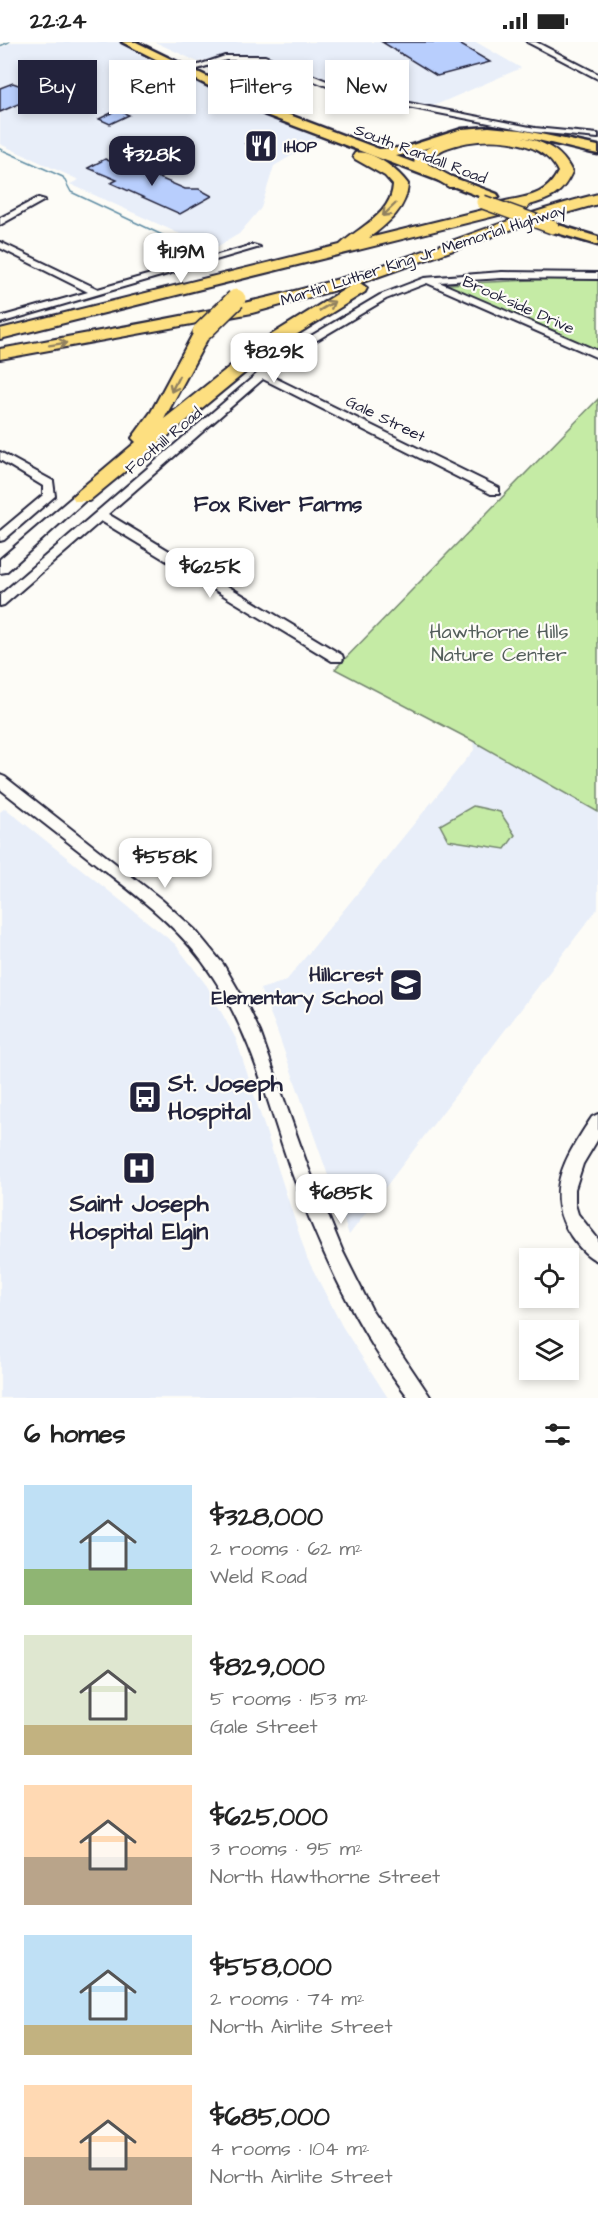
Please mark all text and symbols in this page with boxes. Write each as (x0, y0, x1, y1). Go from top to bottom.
text: 22:24 (30, 6, 86, 37)
chip: Buy (18, 60, 97, 114)
chip: Rent (109, 60, 196, 114)
chip: Filters (208, 60, 313, 114)
chip: New (325, 60, 409, 114)
street label: South Randall Road (351, 119, 490, 189)
restaurant icon: IHOP (243, 128, 279, 164)
pin: $328K (110, 136, 194, 187)
place label: IHOP (284, 136, 318, 158)
text: $328K (123, 141, 181, 169)
street label: Martin Luther King Jr Memorial Highway (278, 198, 570, 313)
one-way arrow (382, 203, 397, 217)
pin: $1.19M (132, 233, 230, 284)
text: $1.19M (158, 238, 205, 266)
street label: Brookside Drive (459, 270, 578, 340)
one-way arrow (318, 299, 335, 311)
pin: $829K (232, 333, 316, 384)
text: $829K (244, 338, 304, 366)
one-way arrow (47, 339, 67, 350)
one-way arrow (168, 374, 180, 392)
street label: Gale Street (342, 390, 430, 448)
street label: Foothill Road (121, 402, 207, 479)
district label: Fox River Farms (194, 490, 363, 519)
pin: $625K (168, 548, 252, 599)
text: $625K (179, 553, 241, 581)
park label: Hawthorne Hills Nature Center (429, 618, 569, 669)
pin: $558K (123, 838, 207, 889)
text: $558K (133, 843, 197, 871)
place label: Hillcrest Elementary School (211, 961, 384, 1013)
school or university icon: Hillcrest Elementary School (388, 967, 424, 1003)
place label: St. Joseph Hospital (167, 1067, 284, 1129)
bus stop icon: St. Joseph Hospital (127, 1079, 163, 1115)
hospital icon: Saint Joseph Hospital Elgin (121, 1150, 157, 1186)
pin: $685K (299, 1174, 383, 1225)
text: $685K (310, 1179, 372, 1207)
place label: Saint Joseph Hospital Elgin (68, 1187, 210, 1250)
map controls (519, 1248, 579, 1380)
button: locate (519, 1248, 579, 1308)
button: layers (519, 1320, 579, 1380)
text: 6 homes (24, 1416, 126, 1452)
icon: filters (541, 1418, 574, 1451)
text: $328,000 (210, 1499, 323, 1535)
icon: home (72, 1509, 144, 1581)
text: 2 rooms · 62 m² (210, 1535, 362, 1563)
text: Weld Road (210, 1563, 307, 1591)
text: $829,000 (210, 1649, 325, 1685)
icon: home (72, 1659, 144, 1731)
text: 5 rooms · 153 m² (210, 1685, 368, 1713)
text: Gale Street (210, 1713, 318, 1741)
text: $625,000 (210, 1799, 328, 1835)
icon: home (72, 1809, 144, 1881)
text: 3 rooms · 95 m² (210, 1835, 363, 1863)
text: North Hawthorne Street (210, 1863, 440, 1891)
text: $558,000 (210, 1949, 332, 1985)
icon: home (72, 1959, 144, 2031)
text: 2 rooms · 74 m² (210, 1985, 364, 2013)
text: North Airlite Street (210, 2013, 392, 2041)
text: $685,000 (210, 2099, 330, 2135)
icon: home (72, 2109, 144, 2181)
text: 4 rooms · 104 m² (210, 2135, 369, 2163)
text: North Airlite Street (210, 2163, 392, 2191)

